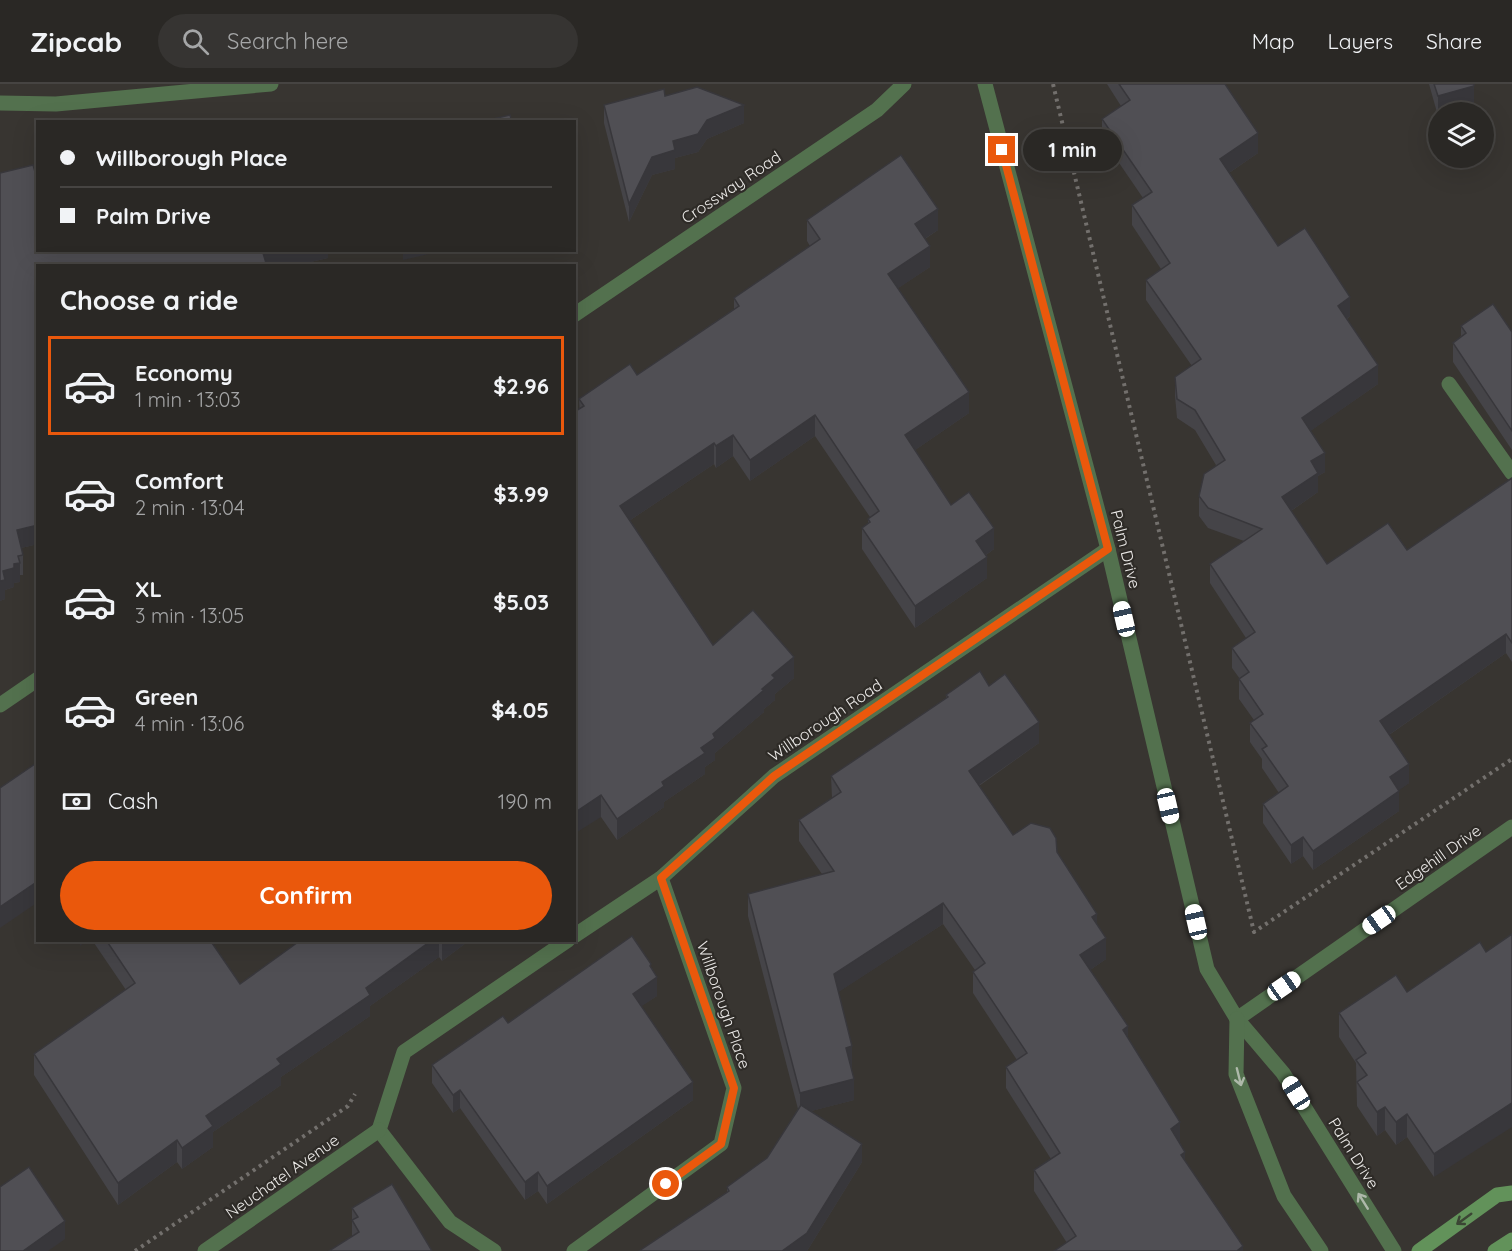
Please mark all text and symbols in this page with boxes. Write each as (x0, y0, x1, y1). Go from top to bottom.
search box (158, 14, 578, 68)
text: Zipcab (30, 24, 122, 59)
icon: search (179, 25, 212, 58)
text: Search here (227, 27, 349, 55)
text: Map (1252, 28, 1295, 54)
text: Layers (1328, 28, 1393, 54)
text: Share (1426, 28, 1482, 54)
map controls (1428, 102, 1494, 168)
button: layers (1428, 102, 1494, 168)
callout: 1 min (1023, 129, 1122, 171)
route end (988, 136, 1015, 163)
text: 1 min (1048, 137, 1097, 162)
text: Willborough Place (96, 144, 287, 172)
street label: Crossway Road (677, 146, 785, 228)
text: Palm Drive (96, 202, 211, 230)
text: Choose a ride (60, 283, 238, 317)
icon: car (63, 359, 117, 413)
text: Economy (135, 359, 233, 387)
text: $2.96 (493, 372, 549, 400)
text: 1 min · 13:03 (135, 387, 241, 412)
icon: car (63, 467, 117, 521)
text: Comfort (135, 467, 224, 495)
text: $3.99 (494, 480, 549, 508)
text: 2 min · 13:04 (135, 495, 245, 520)
street label: Palm Drive (1107, 508, 1145, 590)
icon: car (63, 575, 117, 629)
text: XL (135, 575, 162, 603)
text: $5.03 (493, 588, 549, 616)
car (1111, 599, 1137, 639)
text: 3 min · 13:05 (135, 603, 244, 628)
street label: Willborough Road (764, 674, 886, 766)
icon: car (63, 683, 117, 737)
text: Green (135, 683, 198, 711)
text: $4.05 (491, 696, 549, 724)
text: 4 min · 13:06 (135, 711, 244, 736)
icon: cash (60, 785, 93, 818)
car (1155, 786, 1181, 826)
text: Cash (108, 787, 159, 815)
text: 190 m (498, 789, 552, 814)
street label: Edgehill Drive (1391, 820, 1485, 894)
button: Confirm (60, 861, 552, 930)
car (1183, 902, 1209, 942)
car (1359, 902, 1399, 938)
street label: Willborough Place (693, 939, 755, 1071)
car (1264, 968, 1304, 1004)
one-way arrow (1233, 1067, 1245, 1086)
car (1279, 1073, 1313, 1113)
street label: Palm Drive (1324, 1114, 1384, 1192)
street label: Neuchatel Avenue (221, 1129, 343, 1223)
route start (652, 1170, 679, 1197)
one-way arrow (1357, 1193, 1369, 1210)
one-way arrow (1456, 1213, 1472, 1225)

